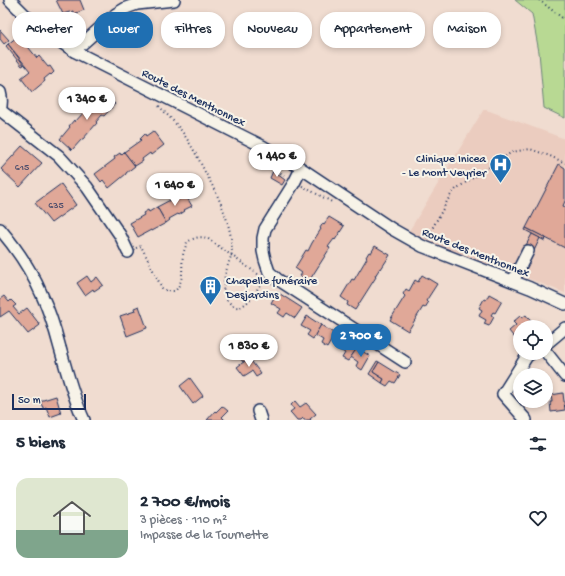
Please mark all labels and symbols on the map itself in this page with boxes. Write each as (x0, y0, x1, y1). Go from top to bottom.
street label: Route des Menthonnex (139, 67, 248, 131)
pin: 1 340 € (50, 87, 124, 121)
pin: 1 440 € (240, 144, 314, 178)
hospital icon: Clinique Inicea - Le Mont Veyrier (488, 152, 514, 185)
place label: Clinique Inicea - Le Mont Veyrier (402, 153, 488, 181)
house number: 615 (15, 162, 29, 174)
pin: 1 640 € (138, 173, 212, 207)
house number: 635 (48, 200, 64, 212)
street label: Route des Menthonnex (420, 226, 531, 282)
building icon: Chapelle funéraire Desjardins (198, 274, 224, 307)
place label: Chapelle funéraire Desjardins (225, 275, 318, 303)
pin: 2 700 € (324, 324, 398, 358)
pin: 1 830 € (212, 334, 286, 368)
scale bar (12, 392, 86, 411)

